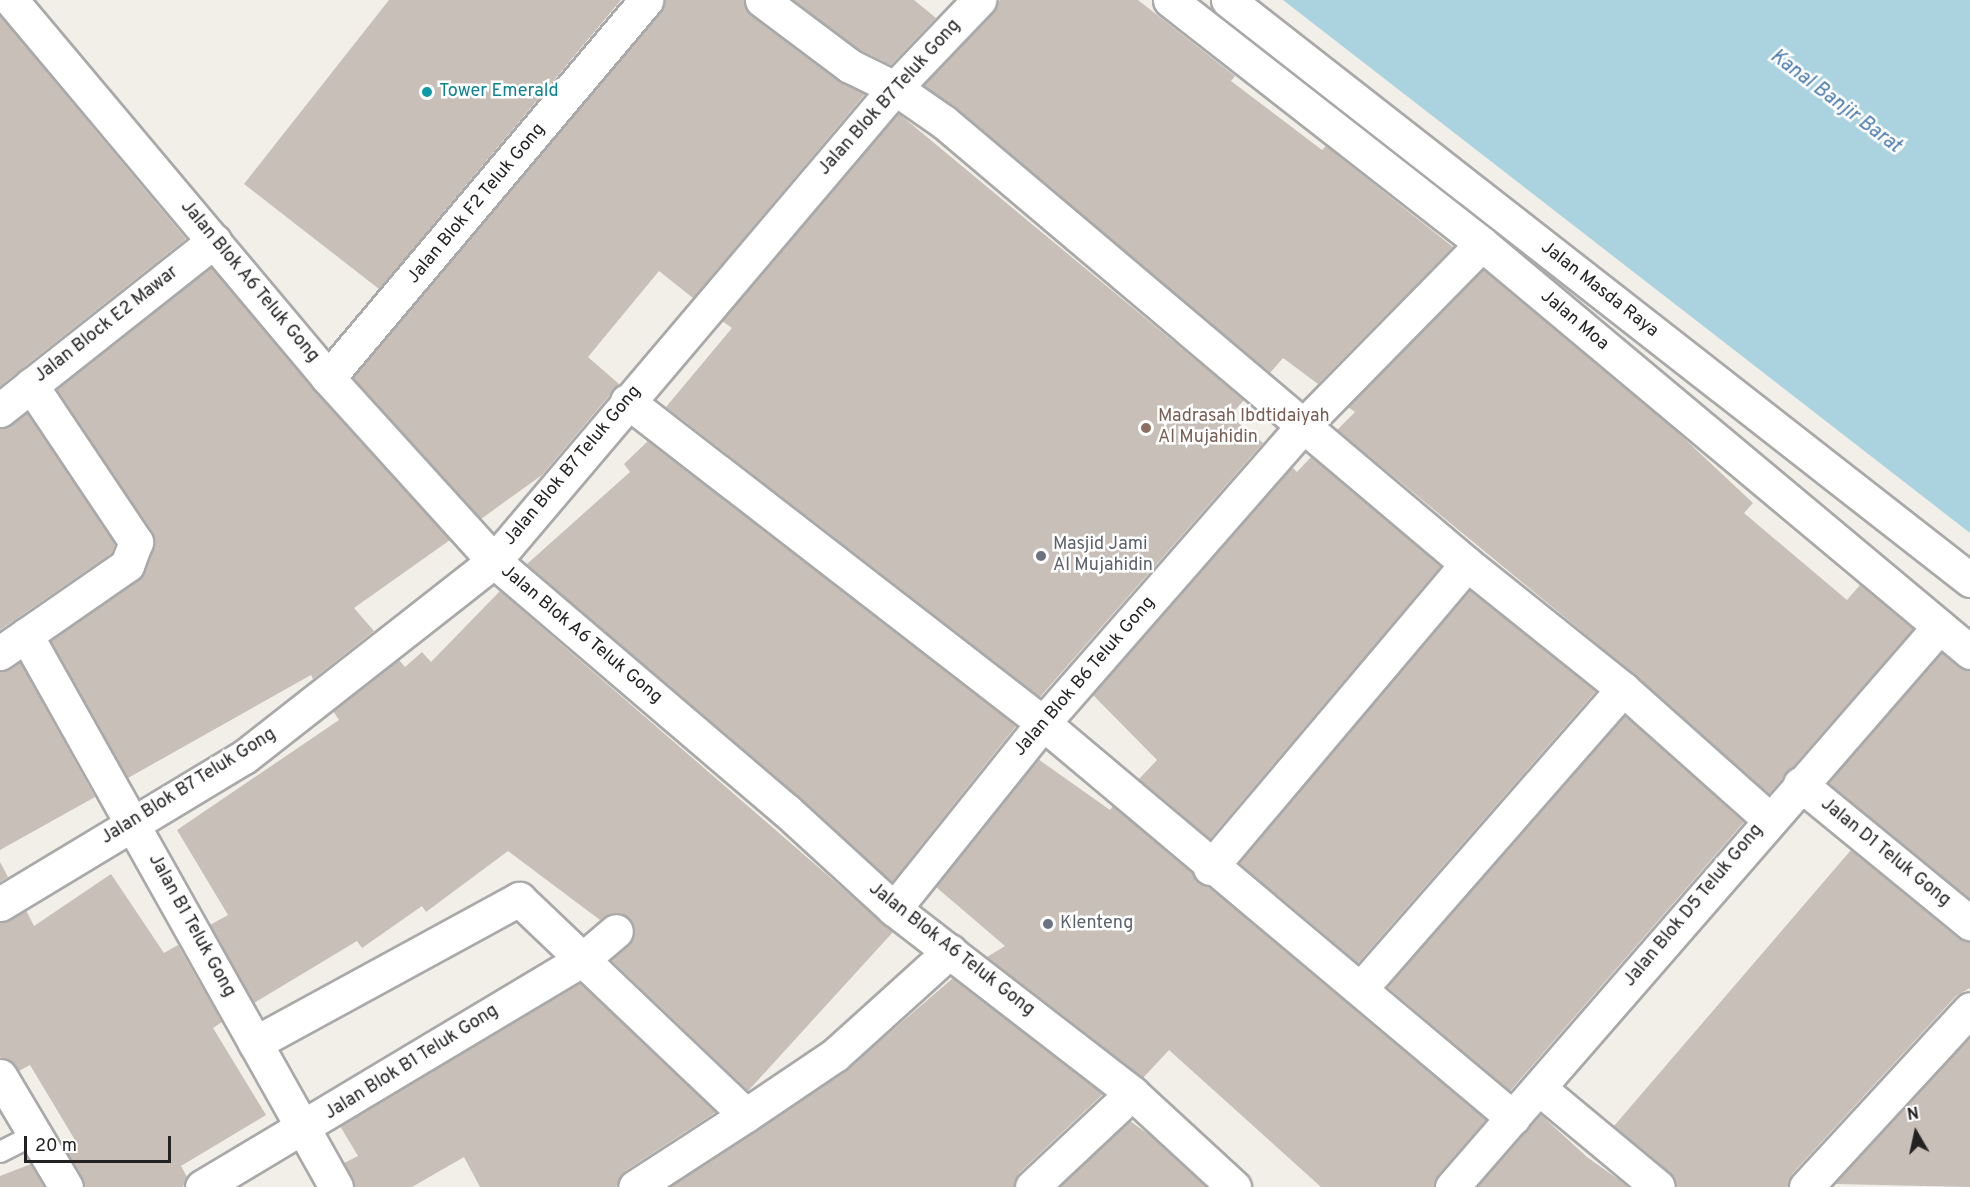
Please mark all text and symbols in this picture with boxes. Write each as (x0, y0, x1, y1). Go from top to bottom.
street label: Jalan Blok B7 Teluk Gong (814, 15, 966, 181)
water label: Kanal Banjir Barat (1765, 45, 1905, 159)
place label: Tower Emerald (439, 81, 559, 103)
marker: Tower Emerald (420, 85, 434, 99)
street label: Jalan Blok F2 Teluk Gong (403, 119, 551, 289)
street label: Jalan Blok A6 Teluk Gong (175, 196, 323, 368)
street label: Jalan Masda Raya (1536, 237, 1662, 343)
street label: Jalan Block E2 Mawar (31, 262, 183, 388)
street label: Jalan Moa (1536, 286, 1612, 356)
street label: Jalan Blok B7 Teluk Gong (499, 381, 647, 551)
place label: Madrasah Ibdtidaiyah Al Mujahidin (1158, 407, 1330, 450)
marker: Madrasah Ibdtidaiyah Al Mujahidin (1139, 421, 1153, 435)
place label: Masjid Jami Al Mujahidin (1053, 535, 1153, 578)
marker: Masjid Jami Al Mujahidin (1034, 549, 1048, 563)
street label: Jalan Blok A6 Teluk Gong (495, 561, 667, 709)
street label: Jalan Blok B6 Teluk Gong (1010, 592, 1160, 762)
street label: Jalan Blok B7 Teluk Gong (97, 724, 281, 850)
street label: Jalan D1 Teluk Gong (1815, 794, 1955, 912)
street label: Jalan Blok D5 Teluk Gong (1619, 820, 1769, 992)
street label: Jalan B1 Teluk Gong (143, 850, 239, 1002)
street label: Jalan Blok A6 Teluk Gong (863, 878, 1039, 1022)
place label: Klenteng (1060, 913, 1133, 935)
marker: Klenteng (1041, 917, 1055, 931)
street label: Jalan Blok B1 Teluk Gong (321, 1001, 503, 1125)
north arrow (1886, 1103, 1946, 1163)
text: N (1906, 1104, 1920, 1126)
scale bar (27, 1124, 174, 1162)
text: 20 m (35, 1135, 77, 1158)

